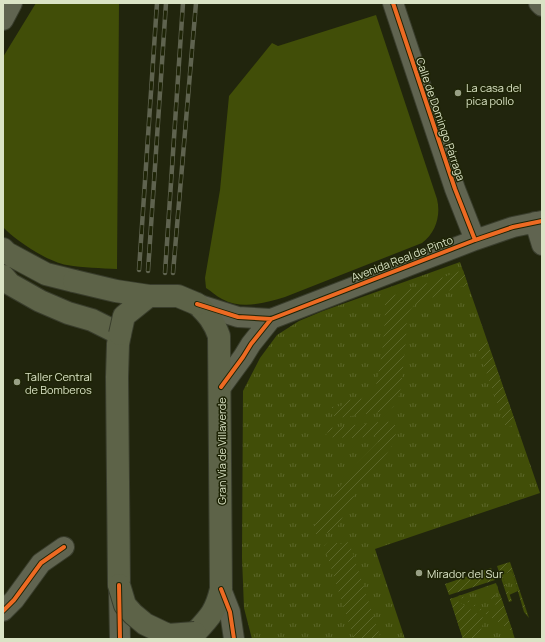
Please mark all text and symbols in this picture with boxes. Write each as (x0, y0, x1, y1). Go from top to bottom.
street label: Calle de Domingo Párraga (413, 55, 469, 183)
place label: La casa del pica pollo (466, 80, 522, 108)
marker: La casa del pica pollo (453, 88, 463, 98)
street label: Avenida Real de Pinto (349, 232, 455, 284)
place label: Taller Central de Bomberos (25, 369, 92, 397)
marker: Taller Central de Bomberos (12, 377, 22, 387)
street label: Gran Vía de Villaverde (214, 397, 229, 505)
place label: Mirador del Sur (427, 566, 503, 581)
marker: Mirador del Sur (414, 568, 424, 578)

